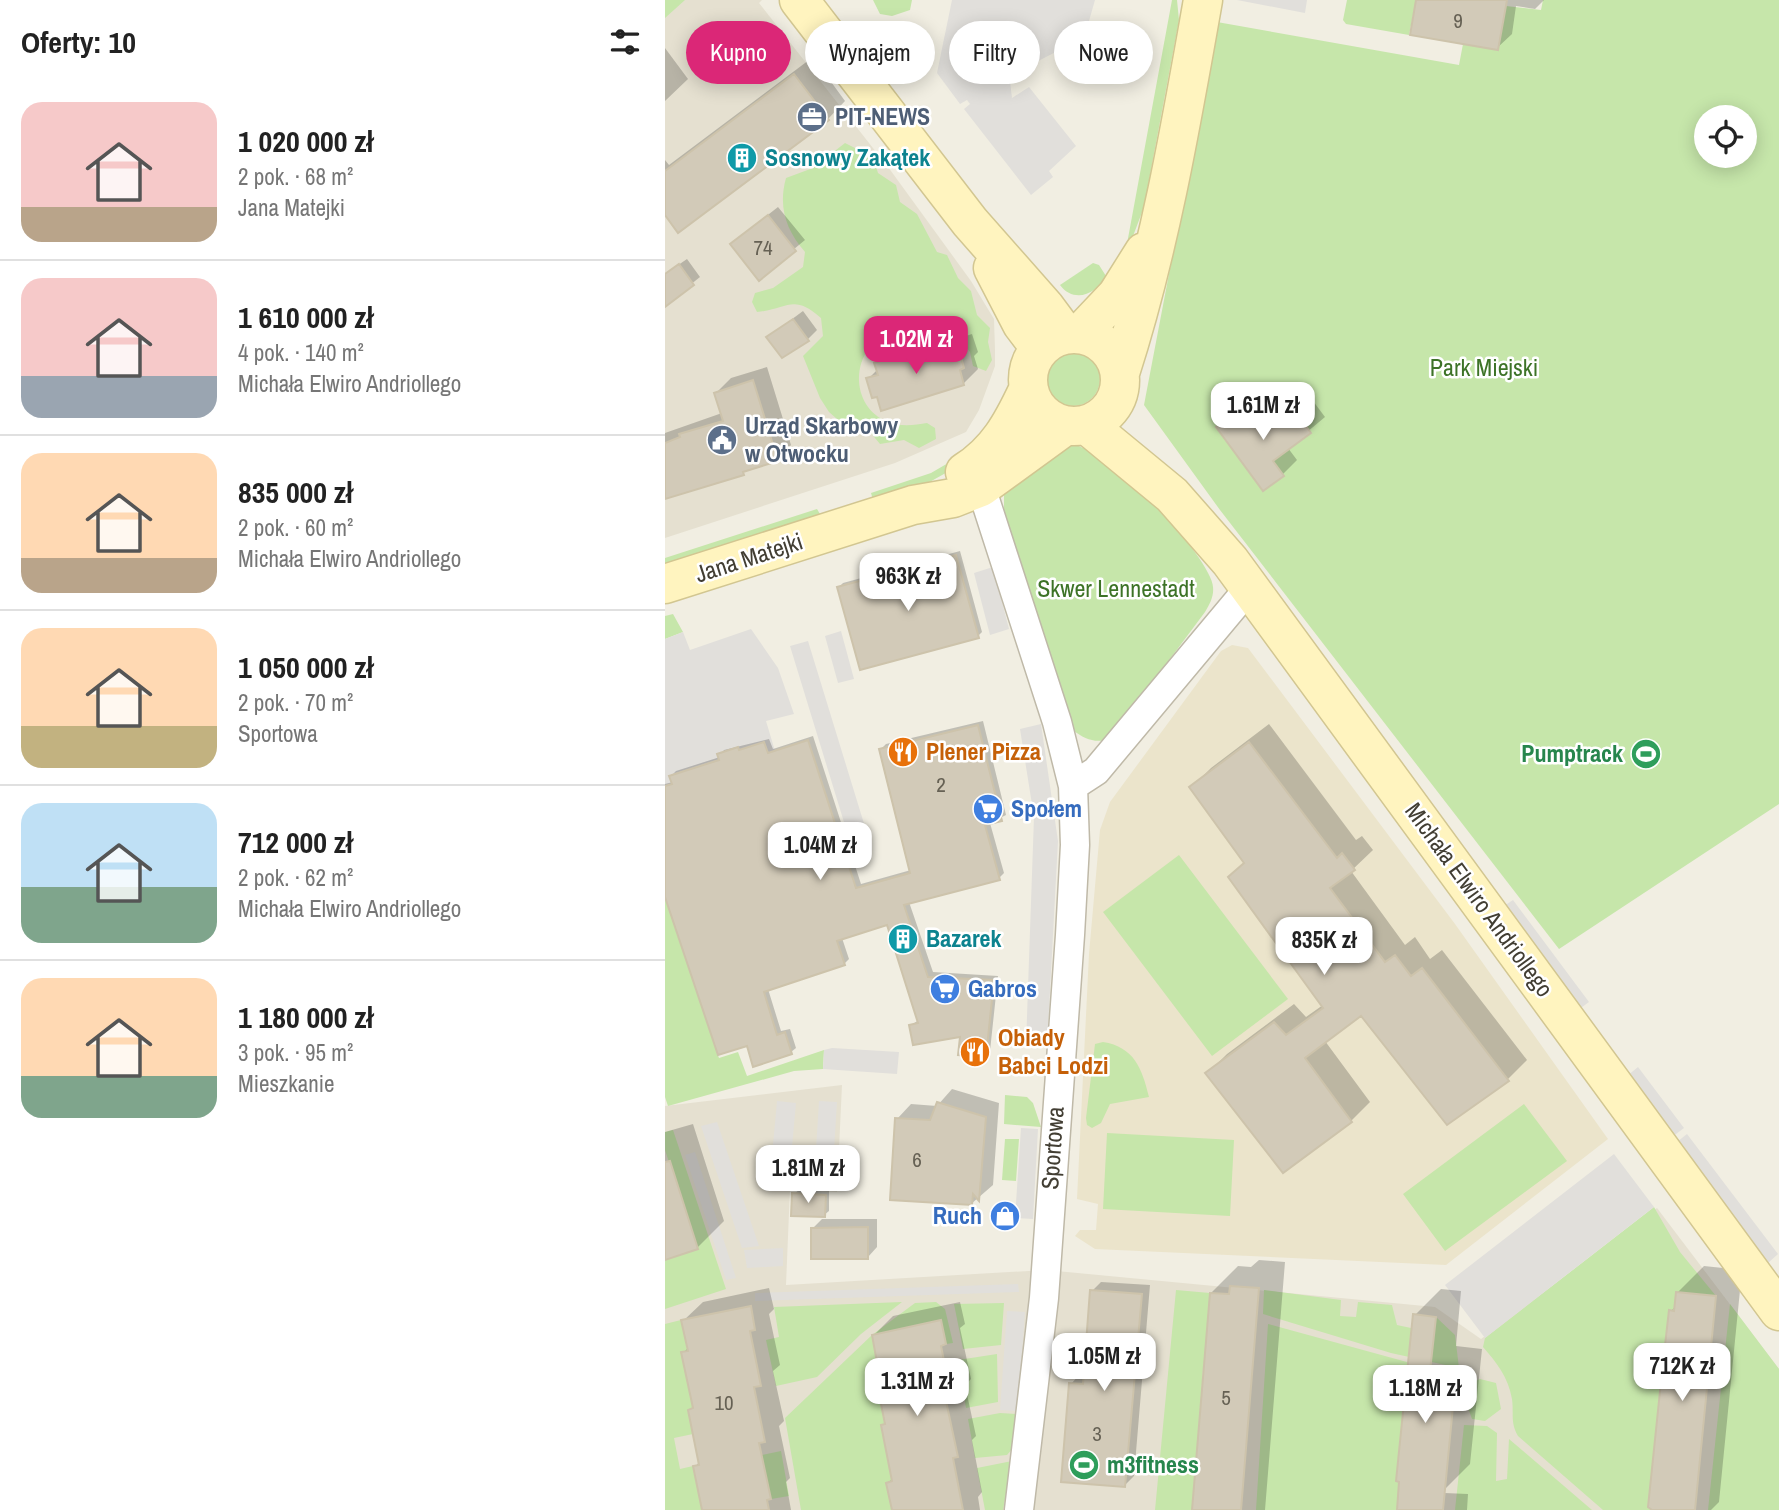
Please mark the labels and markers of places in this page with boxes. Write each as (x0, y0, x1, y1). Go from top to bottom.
office icon: PIT-NEWS (795, 100, 829, 134)
place label: PIT-NEWS (835, 100, 930, 132)
building icon: Sosnowy Zakątek (725, 141, 759, 175)
place label: Sosnowy Zakątek (765, 141, 930, 173)
pin: 1.02M zł (844, 316, 988, 376)
pin: 1.61M zł (1191, 382, 1335, 442)
place label: Urząd Skarbowy w Otwocku (745, 409, 898, 469)
public building icon: Urząd Skarbowy w Otwocku (705, 423, 739, 457)
pin: 963K zł (843, 554, 973, 613)
restaurant icon: Plener Pizza (886, 735, 920, 769)
place label: Plener Pizza (926, 735, 1041, 767)
place label: Pumptrack (1521, 737, 1623, 769)
sports icon: Pumptrack (1629, 737, 1663, 771)
supermarket icon: Społem (971, 792, 1005, 826)
place label: Społem (1011, 792, 1082, 824)
pin: 1.04M zł (748, 822, 892, 882)
pin: 835K zł (1259, 918, 1389, 977)
building icon: Bazarek (886, 922, 920, 956)
place label: Bazarek (926, 922, 1002, 954)
supermarket icon: Gabros (928, 972, 962, 1006)
place label: Gabros (968, 972, 1037, 1004)
place label: Obiady Babci Lodzi (998, 1021, 1108, 1081)
restaurant icon: Obiady Babci Lodzi (958, 1035, 992, 1069)
pin: 1.81M zł (736, 1146, 880, 1205)
place label: Ruch (933, 1199, 982, 1231)
shop icon: Ruch (988, 1199, 1022, 1233)
pin: 1.05M zł (1032, 1334, 1176, 1393)
pin: 712K zł (1617, 1344, 1747, 1403)
pin: 1.31M zł (845, 1358, 989, 1418)
pin: 1.18M zł (1353, 1366, 1497, 1425)
sports icon: m3fitness (1067, 1448, 1101, 1482)
place label: m3fitness (1107, 1448, 1199, 1480)

